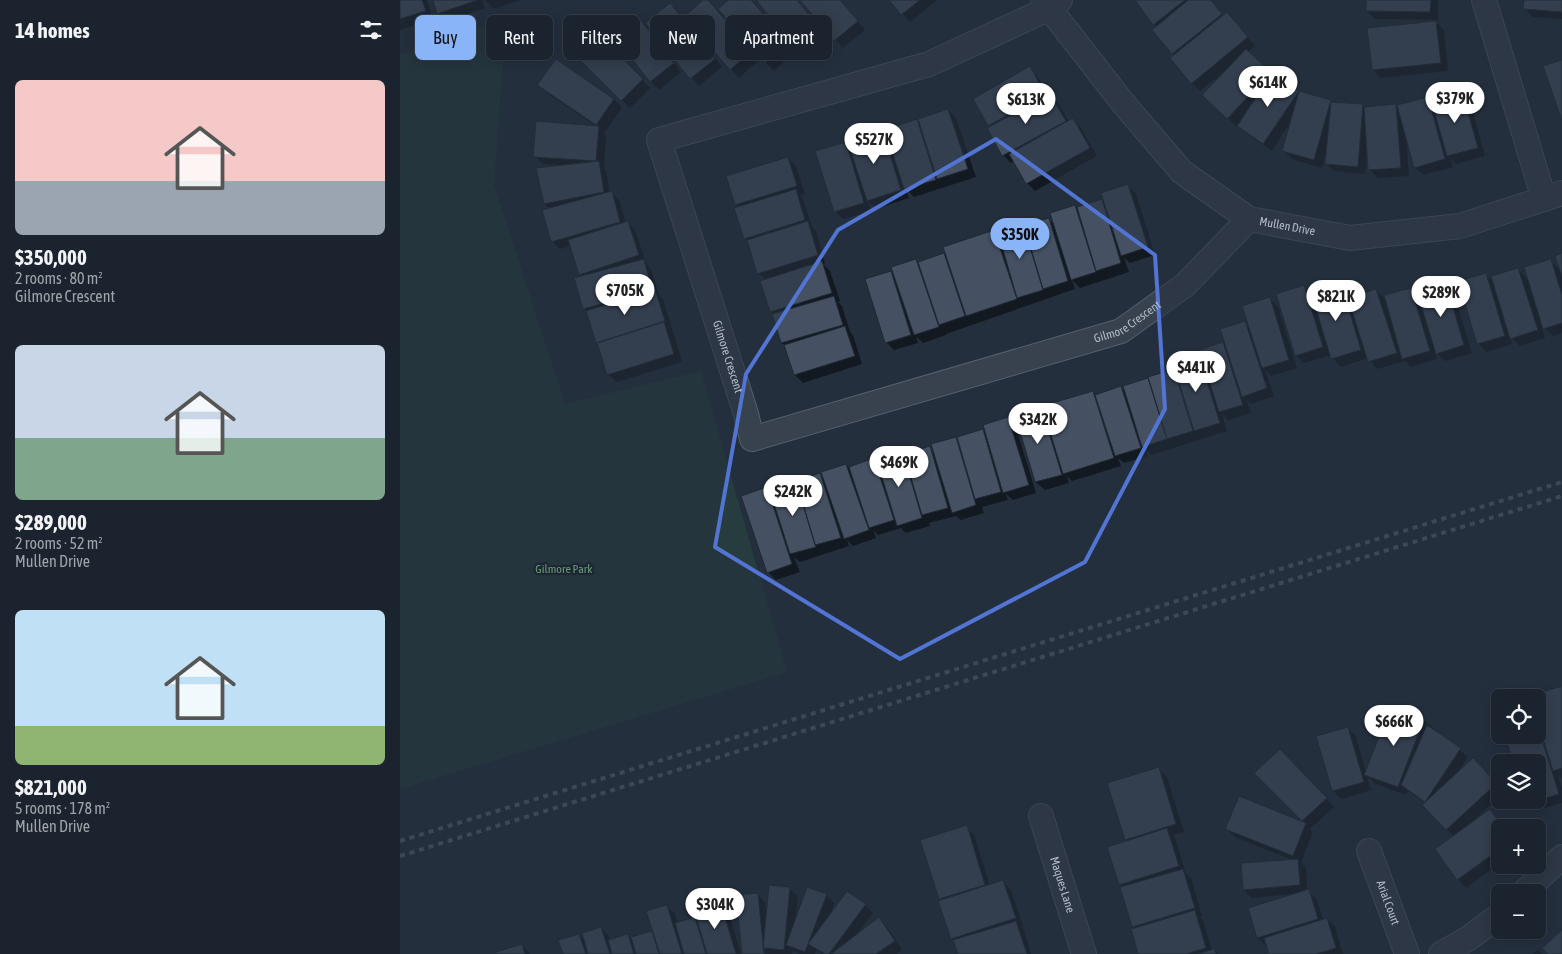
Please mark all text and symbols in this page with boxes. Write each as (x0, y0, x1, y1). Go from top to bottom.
chip: Buy (415, 15, 476, 60)
chip: Rent (486, 15, 553, 60)
chip: Filters (563, 15, 640, 60)
chip: New (650, 15, 715, 60)
chip: Apartment (725, 15, 832, 60)
icon: filters (357, 16, 385, 44)
text: 14 homes (15, 18, 90, 42)
pin: $614K (1233, 66, 1303, 108)
text: $614K (1249, 73, 1287, 91)
pin: $613K (991, 82, 1061, 125)
pin: $379K (1420, 82, 1490, 124)
text: $379K (1436, 89, 1474, 107)
text: $613K (1007, 90, 1045, 108)
icon: home (155, 113, 245, 203)
pin: $527K (839, 122, 909, 165)
text: $527K (855, 130, 893, 148)
street label: Mullen Drive (1258, 214, 1316, 238)
pin: $350K (985, 218, 1055, 260)
text: $350K (1001, 225, 1039, 243)
text: $350,000 (15, 245, 87, 269)
text: 2 rooms · 80 m² (15, 269, 103, 287)
pin: $705K (590, 274, 660, 316)
pin: $289K (1406, 276, 1476, 318)
pin: $821K (1301, 280, 1371, 322)
text: $705K (606, 281, 644, 299)
text: $289K (1422, 283, 1460, 301)
text: Gilmore Crescent (15, 287, 115, 305)
text: $821K (1317, 287, 1355, 305)
street label: Gilmore Crescent (1092, 297, 1164, 346)
street label: Gilmore Crescent (710, 319, 746, 395)
pin: $441K (1161, 350, 1231, 393)
text: $441K (1177, 358, 1215, 376)
icon: home (155, 378, 245, 468)
pin: $342K (1003, 402, 1073, 445)
text: $342K (1019, 410, 1057, 428)
pin: $469K (864, 446, 934, 488)
text: $469K (880, 453, 918, 471)
pin: $242K (758, 474, 828, 517)
text: $242K (774, 482, 812, 500)
text: $289,000 (15, 510, 87, 534)
text: 2 rooms · 52 m² (15, 534, 103, 552)
text: Mullen Drive (15, 552, 90, 570)
park label: Gilmore Park (535, 562, 593, 576)
icon: home (155, 643, 245, 733)
map controls (1491, 689, 1546, 939)
button: locate (1491, 689, 1546, 744)
pin: $666K (1359, 704, 1429, 747)
text: $666K (1375, 712, 1413, 730)
button: layers (1491, 754, 1546, 809)
text: $821,000 (15, 775, 87, 799)
text: 5 rooms · 178 m² (15, 799, 110, 817)
text: Mullen Drive (15, 817, 90, 835)
button: + (1491, 819, 1546, 874)
street label: Maques Lane (1047, 855, 1078, 915)
street label: Arial Court (1373, 878, 1403, 927)
button: − (1491, 884, 1546, 939)
pin: $304K (680, 888, 750, 930)
text: $304K (696, 895, 734, 913)

